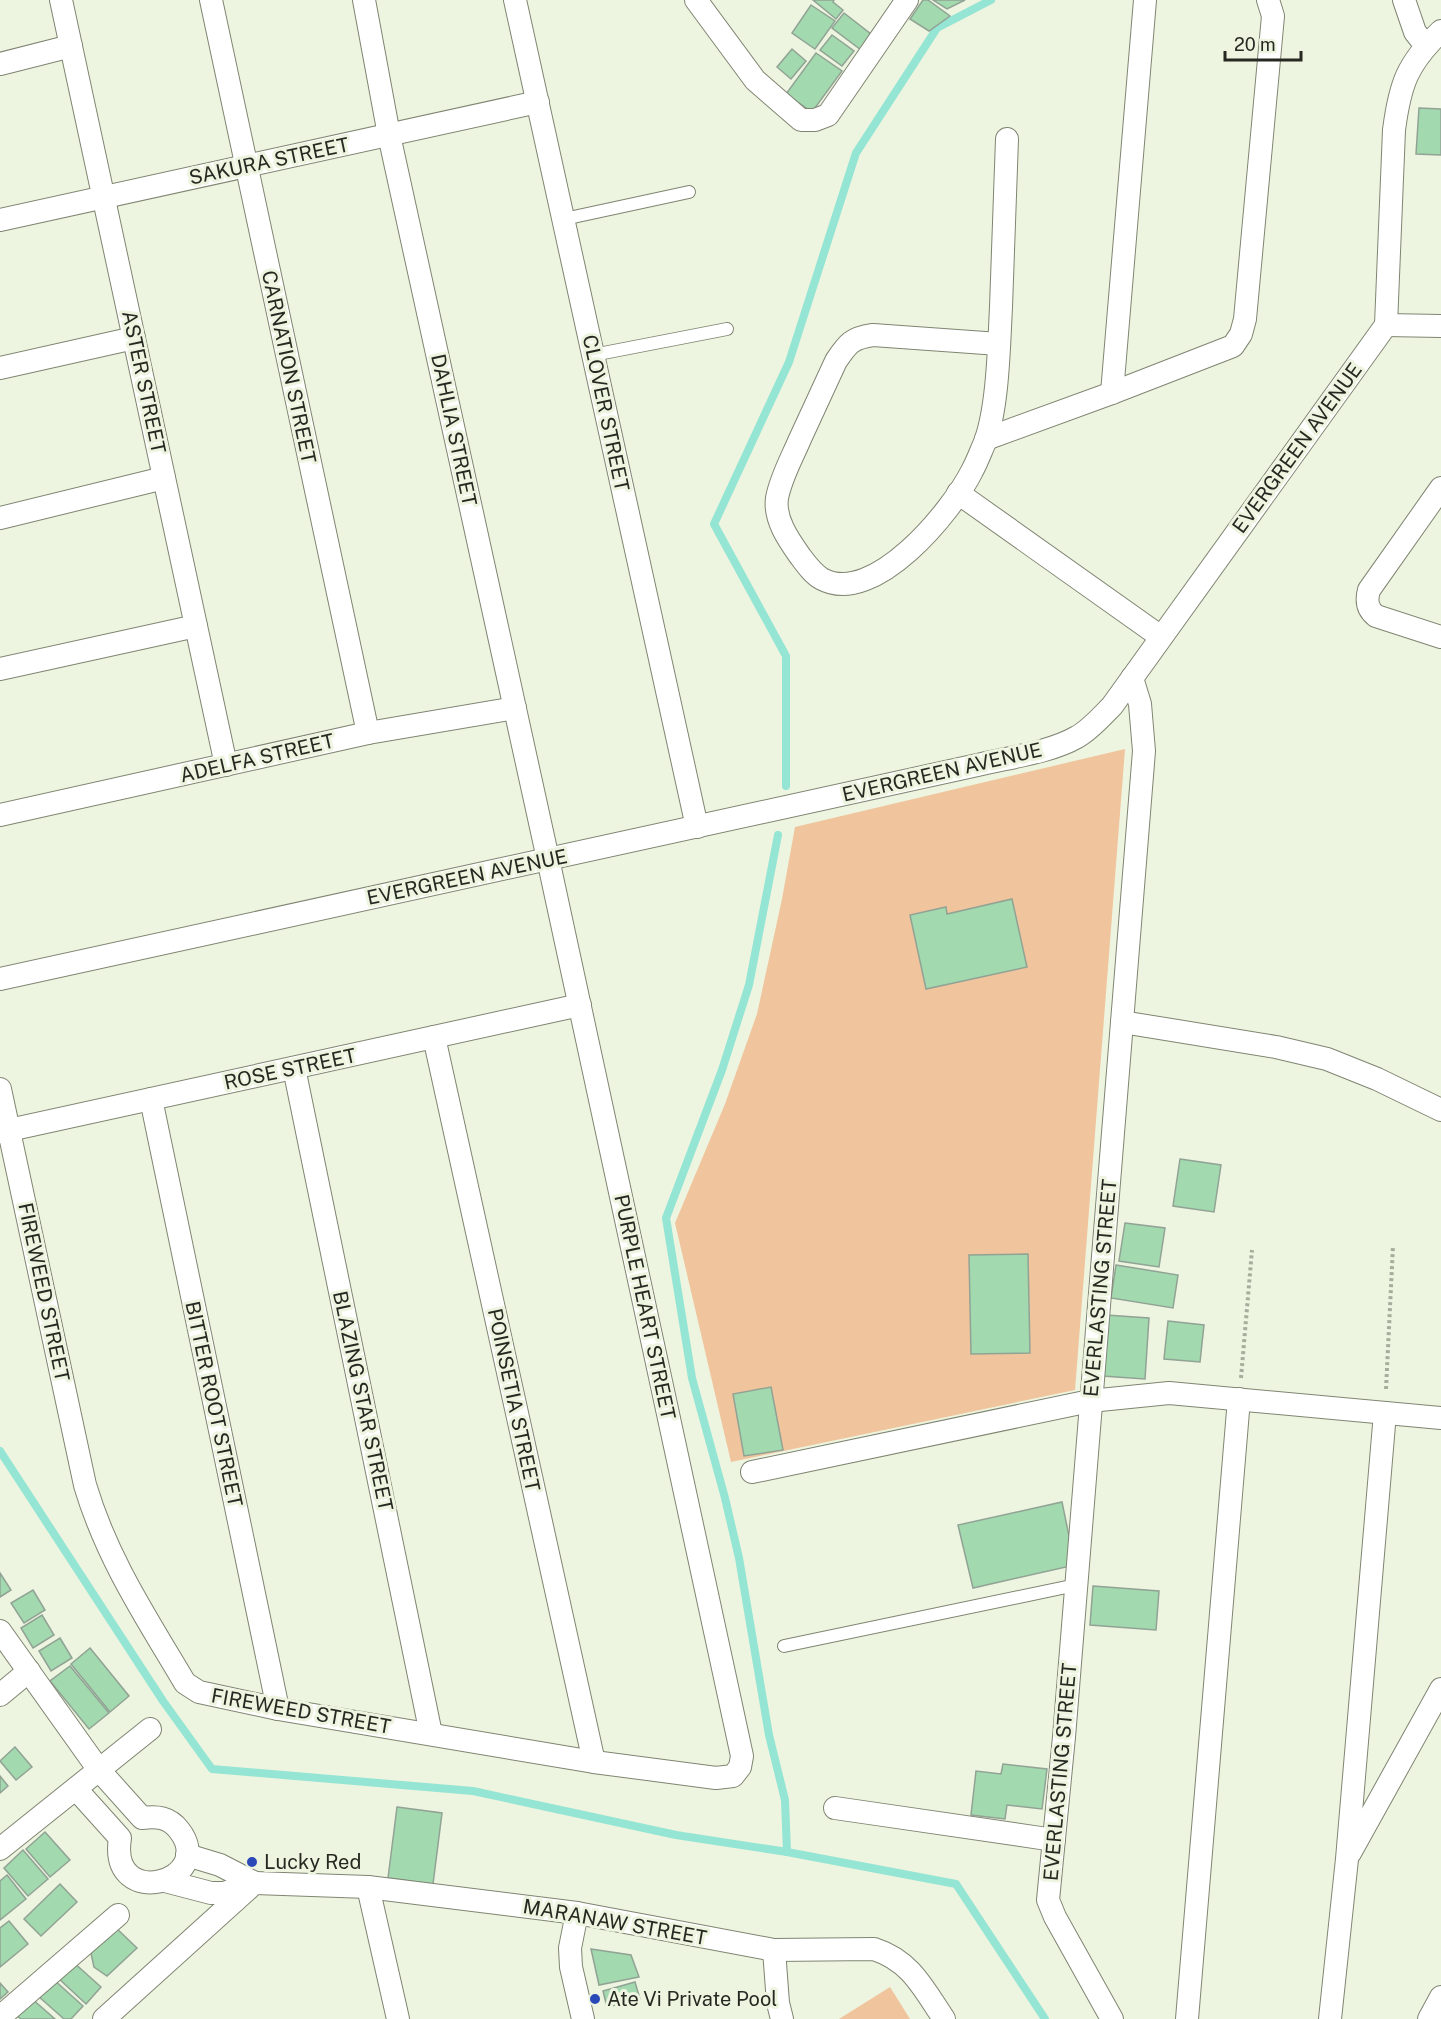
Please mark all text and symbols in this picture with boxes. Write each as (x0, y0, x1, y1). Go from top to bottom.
scale bar (1225, 24, 1302, 62)
text: 20 m (1234, 34, 1276, 55)
street label: SAKURA STREET (187, 132, 351, 190)
street label: CARNATION STREET (257, 268, 321, 466)
street label: ASTER STREET (117, 308, 171, 456)
street label: CLOVER STREET (578, 333, 634, 494)
street label: DAHLIA STREET (426, 352, 482, 508)
street label: EVERGREEN AVENUE (1227, 358, 1367, 538)
street label: ADELFA STREET (178, 729, 337, 787)
street label: EVERGREEN AVENUE (840, 737, 1044, 807)
street label: EVERGREEN AVENUE (365, 844, 569, 910)
street label: ROSE STREET (222, 1043, 358, 1095)
street label: EVERLASTING STREET (1079, 1178, 1121, 1398)
street label: PURPLE HEART STREET (609, 1192, 681, 1422)
street label: FIREWEED STREET (13, 1200, 75, 1384)
street label: BLAZING STAR STREET (328, 1289, 398, 1513)
street label: BITTER ROOT STREET (180, 1299, 248, 1509)
street label: POINSETIA STREET (483, 1306, 545, 1494)
street label: EVERLASTING STREET (1039, 1662, 1081, 1882)
street label: FIREWEED STREET (209, 1683, 393, 1739)
place label: Lucky Red (264, 1850, 361, 1874)
marker: Lucky Red (245, 1855, 259, 1869)
street label: MARANAW STREET (521, 1894, 709, 1950)
place label: Ate Vi Private Pool (607, 1987, 777, 2011)
marker: Ate Vi Private Pool (588, 1992, 602, 2006)

